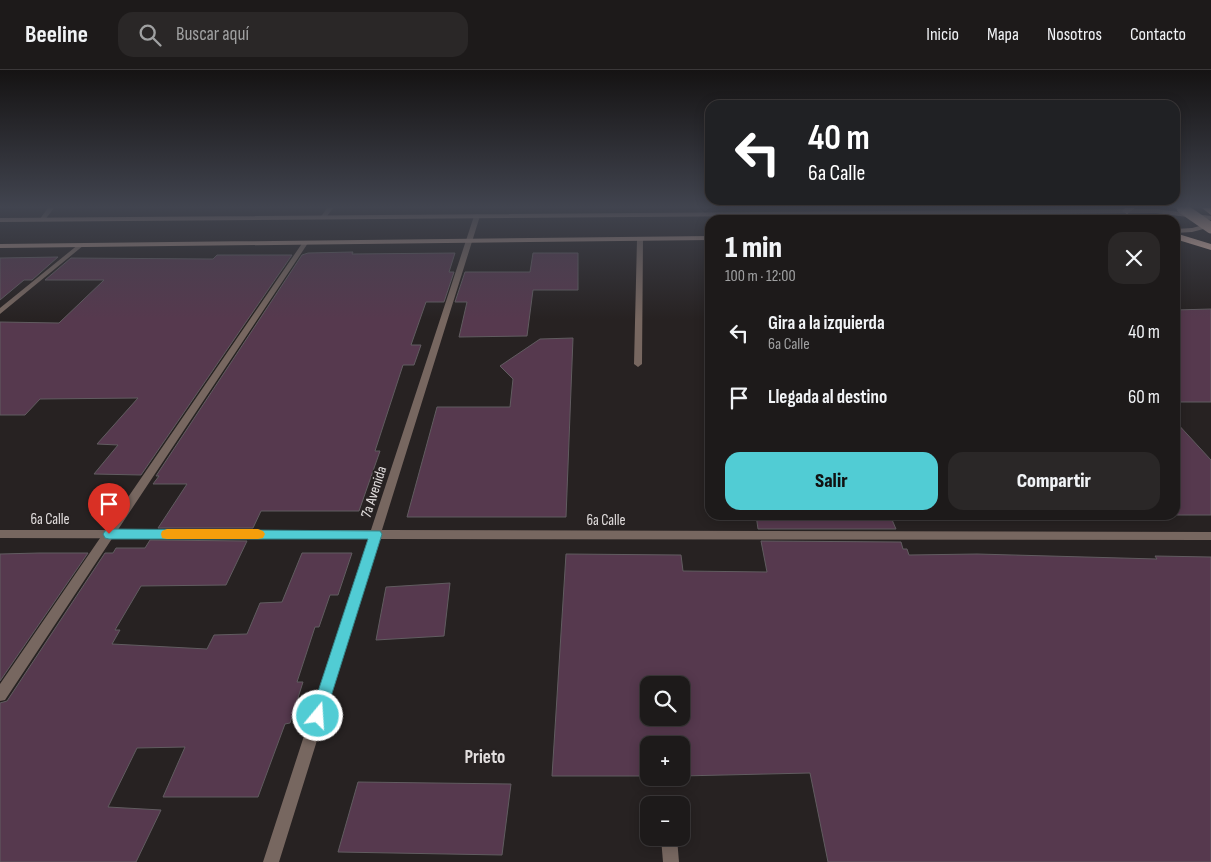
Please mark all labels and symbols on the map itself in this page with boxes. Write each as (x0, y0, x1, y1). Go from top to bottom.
street label: 7a Avenida (357, 464, 391, 520)
pin (88, 483, 130, 534)
street label: 6a Calle (30, 510, 70, 529)
street label: 6a Calle (586, 511, 626, 530)
position arrow (291, 689, 343, 741)
district label: Prieto (465, 746, 505, 769)

